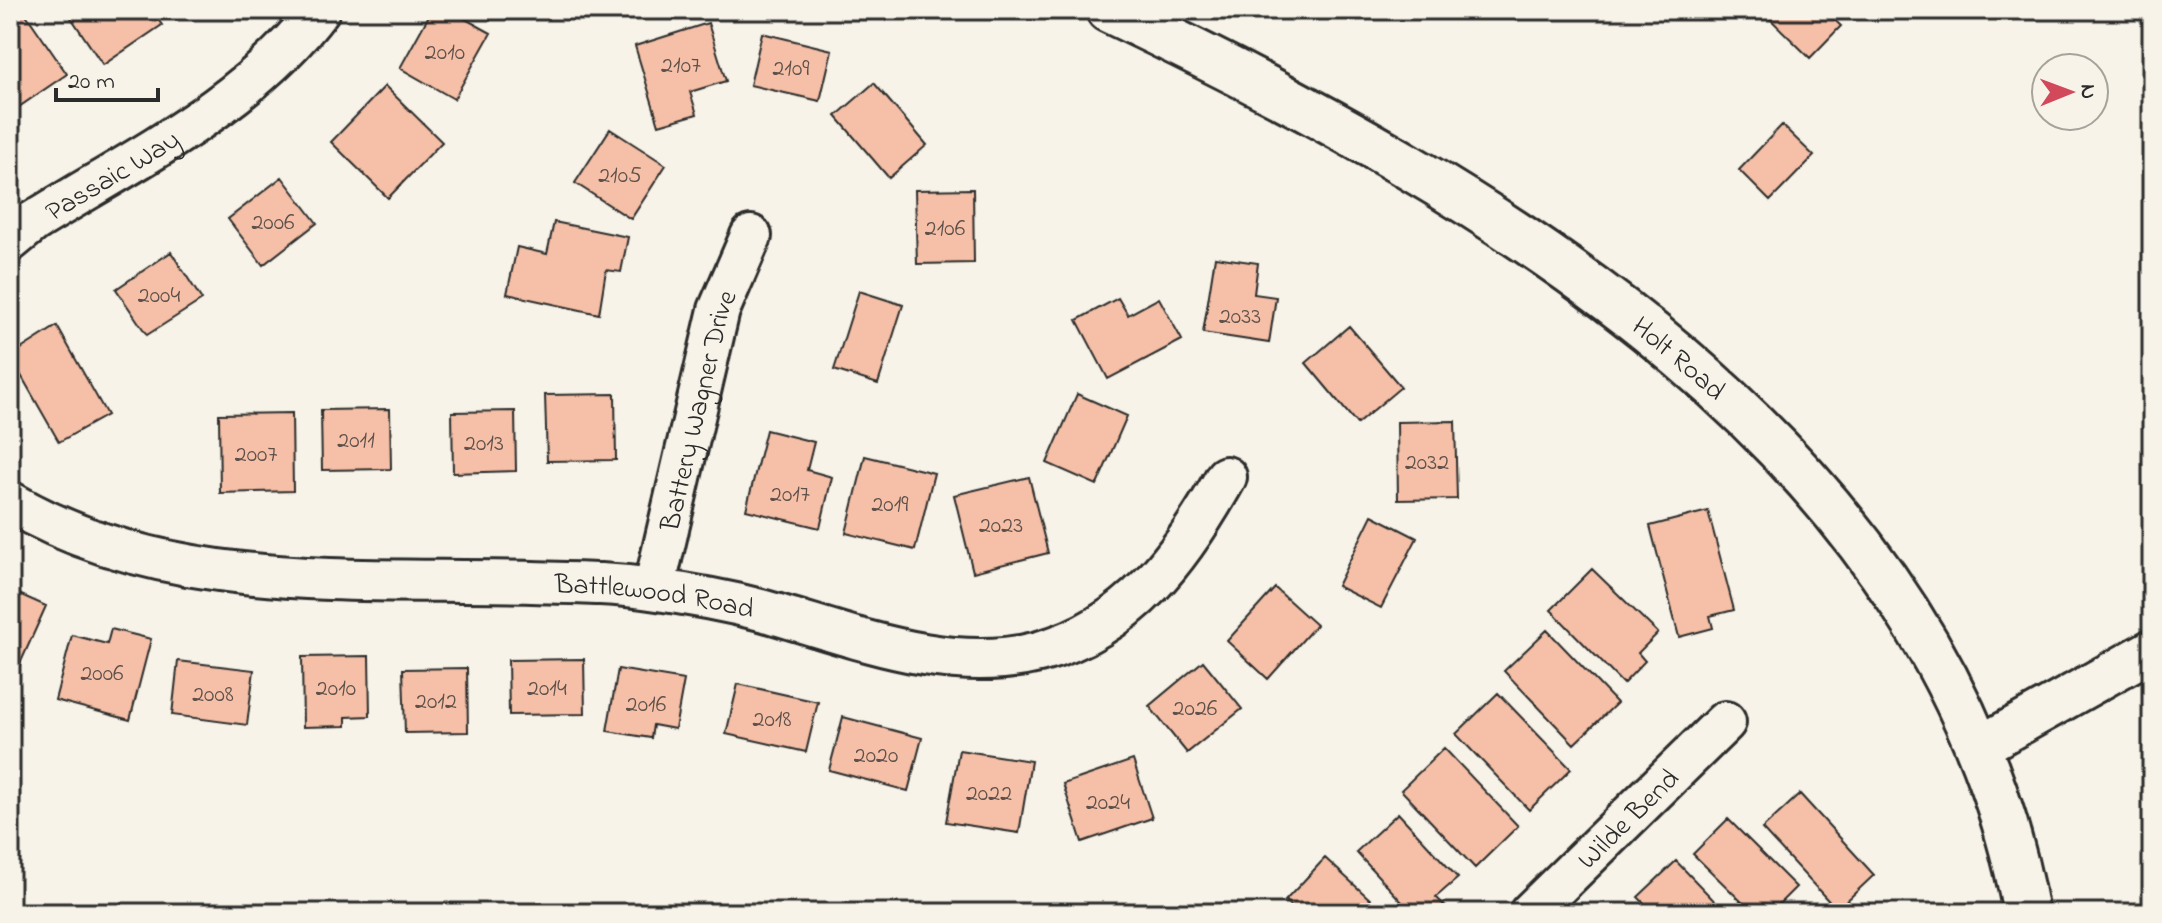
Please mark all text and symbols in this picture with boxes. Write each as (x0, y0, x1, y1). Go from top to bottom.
house number: 2010 (425, 36, 465, 71)
house number: 2107 (661, 49, 701, 84)
scale bar (56, 52, 158, 102)
house number: 2109 (772, 52, 810, 87)
north arrow (2030, 52, 2110, 132)
text: 20 m (68, 65, 115, 100)
text: N (2071, 84, 2103, 99)
street label: Passaic Way (39, 121, 189, 234)
house number: 2105 (598, 159, 642, 194)
house number: 2006 (251, 206, 295, 241)
house number: 2106 (925, 212, 966, 247)
house number: 2004 (138, 279, 180, 314)
street label: Battery Wagner Drive (651, 284, 749, 536)
house number: 2033 (1219, 300, 1261, 335)
street label: Holt Road (1622, 308, 1734, 412)
house number: 2011 (337, 424, 375, 459)
house number: 2013 (464, 427, 504, 462)
house number: 2007 (235, 438, 277, 473)
house number: 2032 (1405, 446, 1449, 481)
house number: 2017 (770, 478, 810, 513)
house number: 2019 (871, 488, 909, 523)
house number: 2023 (979, 509, 1023, 544)
street label: Battlewood Road (553, 565, 758, 632)
house number: 2006 (80, 657, 124, 692)
house number: 2010 (316, 672, 356, 707)
house number: 2014 (527, 672, 567, 707)
house number: 2008 (192, 678, 234, 713)
house number: 2012 (415, 685, 457, 720)
house number: 2016 (626, 688, 667, 723)
house number: 2026 (1173, 692, 1218, 727)
house number: 2018 (753, 703, 791, 738)
house number: 2020 (854, 739, 898, 774)
street label: Wilde Bend (1569, 760, 1690, 880)
house number: 2022 (966, 777, 1012, 812)
house number: 2024 (1086, 786, 1130, 821)

